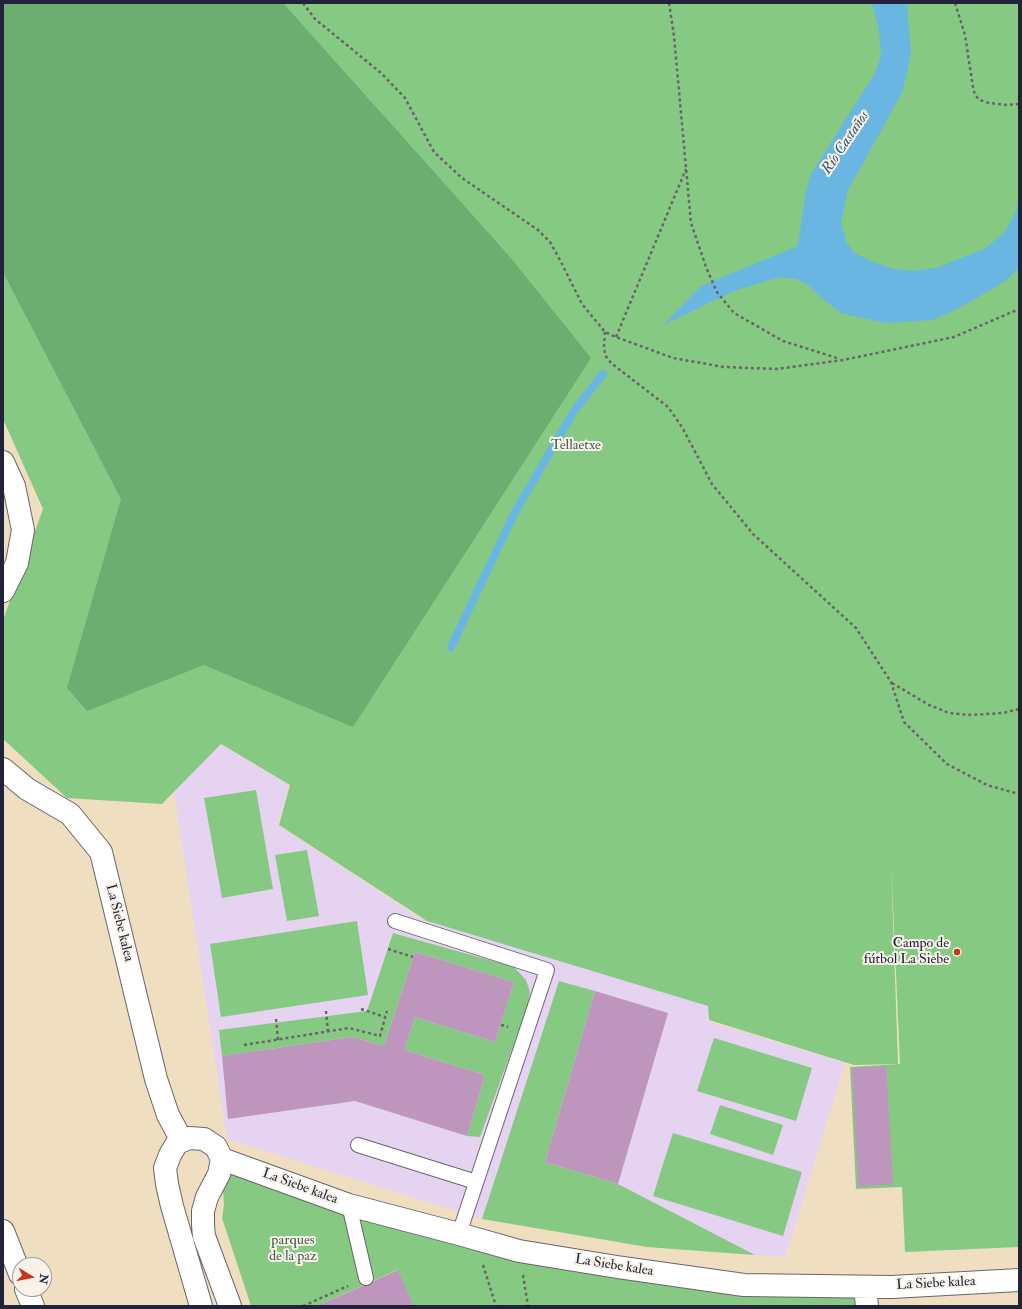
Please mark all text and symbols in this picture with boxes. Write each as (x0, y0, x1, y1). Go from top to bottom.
water label: Río Castaños (818, 108, 874, 178)
park label: Tellaetxe (551, 438, 601, 454)
street label: La Siebe kalea (101, 883, 137, 963)
place label: Campo de fútbol La Siebe (864, 936, 949, 968)
marker: Campo de fútbol La Siebe (952, 947, 962, 957)
street label: La Siebe kalea (260, 1166, 340, 1208)
park label: parques de la paz (269, 1233, 317, 1266)
street label: La Siebe kalea (574, 1252, 654, 1280)
north arrow (12, 1257, 52, 1297)
text: N (36, 1273, 51, 1285)
street label: La Siebe kalea (896, 1274, 976, 1294)

